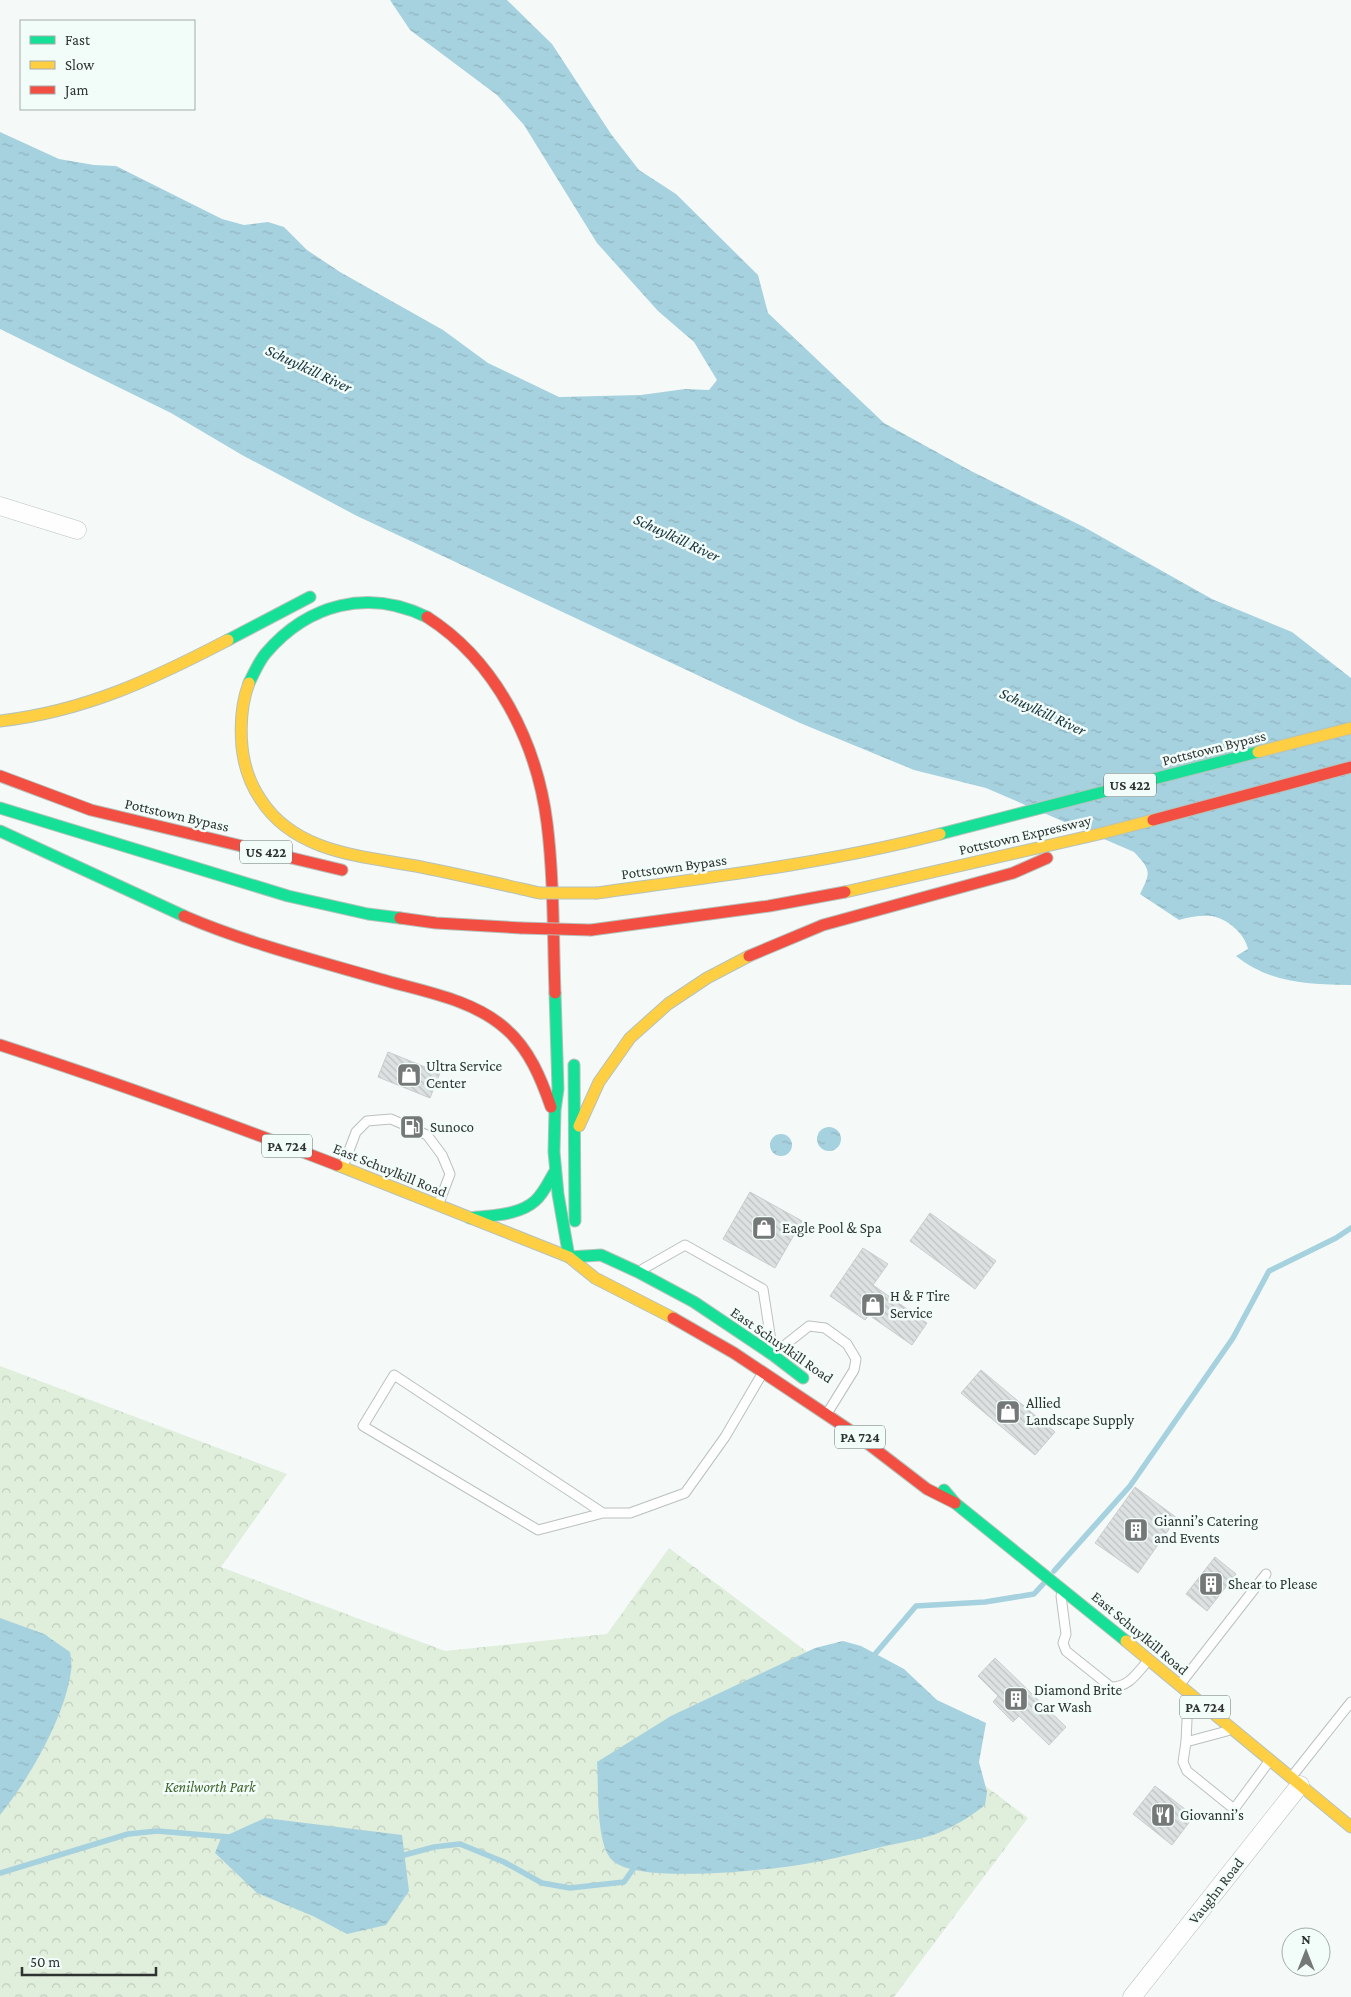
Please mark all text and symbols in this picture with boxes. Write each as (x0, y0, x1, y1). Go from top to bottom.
legend (20, 20, 195, 110)
text: Fast (65, 32, 91, 48)
text: Slow (65, 57, 95, 73)
text: Jam (63, 82, 88, 99)
water label: Schuylkill River (263, 341, 355, 397)
water label: Schuylkill River (631, 510, 723, 566)
water label: Schuylkill River (997, 684, 1089, 740)
street label: Pottstown Bypass (1160, 727, 1268, 770)
road number: US 422 (1104, 774, 1156, 796)
street label: Pottstown Bypass (123, 795, 231, 836)
street label: Pottstown Expressway (957, 812, 1093, 859)
road number: US 422 (240, 840, 292, 864)
street label: Pottstown Bypass (620, 852, 728, 883)
place label: Ultra Service Center (426, 1058, 502, 1091)
shop icon: Ultra Service Center (396, 1062, 422, 1088)
fuel station icon: Sunoco (399, 1114, 425, 1140)
place label: Sunoco (430, 1119, 474, 1135)
road number: PA 724 (262, 1134, 312, 1158)
street label: East Schuylkill Road (331, 1140, 449, 1201)
shop icon: Eagle Pool & Spa (751, 1215, 777, 1241)
place label: Eagle Pool & Spa (782, 1220, 882, 1237)
place label: H & F Tire Service (890, 1288, 950, 1321)
shop icon: H & F Tire Service (860, 1292, 886, 1318)
street label: East Schuylkill Road (727, 1304, 836, 1387)
place label: Allied Landscape Supply (1026, 1395, 1134, 1429)
shop icon: Allied Landscape Supply (995, 1399, 1021, 1425)
road number: PA 724 (835, 1425, 885, 1448)
place label: Gianni’s Catering and Events (1154, 1513, 1258, 1546)
building icon: Gianni’s Catering and Events (1123, 1517, 1149, 1543)
building icon: Shear to Please (1198, 1571, 1224, 1597)
place label: Shear to Please (1228, 1576, 1318, 1592)
street label: East Schuylkill Road (1088, 1588, 1192, 1679)
place label: Diamond Brite Car Wash (1034, 1682, 1122, 1715)
building icon: Diamond Brite Car Wash (1003, 1686, 1029, 1712)
road number: PA 724 (1180, 1695, 1230, 1718)
park label: Kenilworth Park (165, 1779, 257, 1795)
restaurant icon: Giovanni’s (1150, 1802, 1176, 1828)
place label: Giovanni’s (1180, 1807, 1244, 1823)
street label: Vaughn Road (1185, 1855, 1248, 1928)
north arrow (1281, 1927, 1331, 1977)
text: N (1301, 1931, 1311, 1947)
scale bar (22, 1944, 156, 1976)
text: 50 m (30, 1954, 60, 1970)

